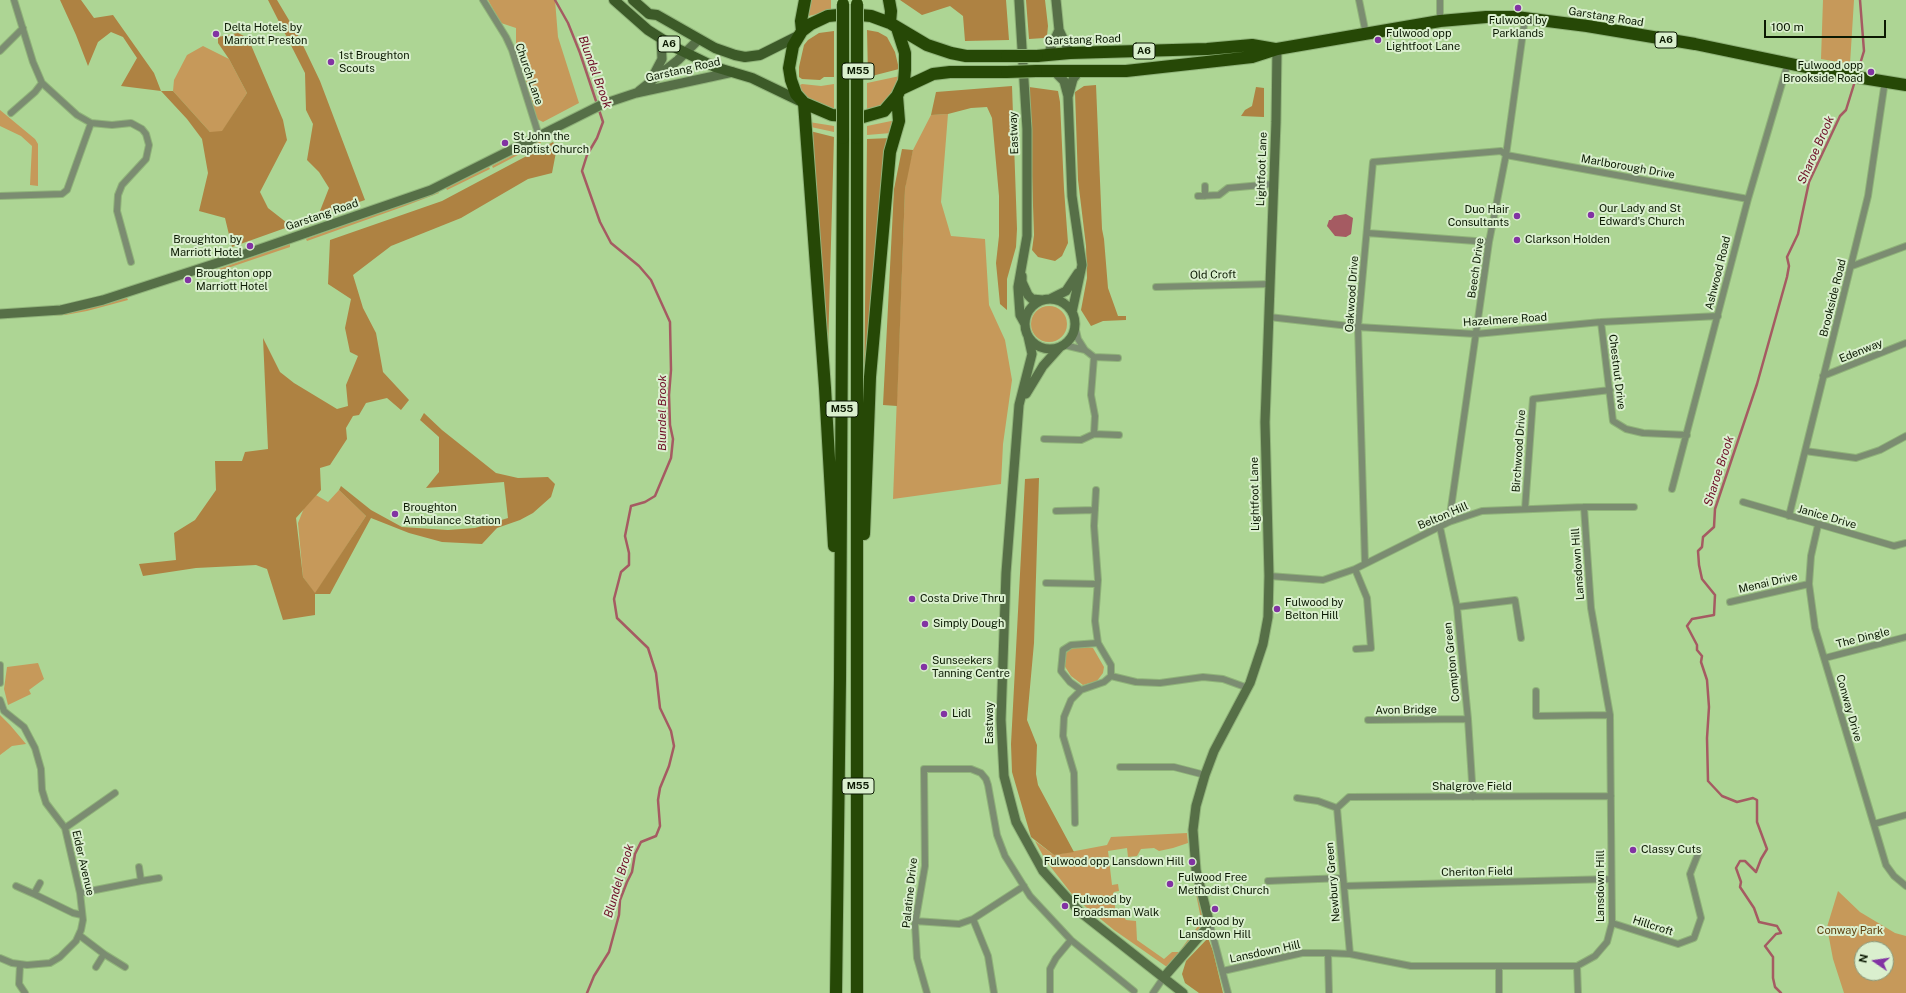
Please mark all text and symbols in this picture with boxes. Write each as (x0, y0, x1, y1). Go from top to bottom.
marker: Fulwood by Parklands (1513, 3, 1523, 13)
street label: Garstang Road (1567, 5, 1645, 29)
scale bar (1766, 12, 1888, 38)
place label: Fulwood by Parklands (1489, 14, 1547, 40)
text: 100 m (1771, 20, 1804, 34)
place label: Delta Hotels by Marriott Preston (224, 21, 307, 47)
place label: Fulwood opp Lightfoot Lane (1386, 27, 1460, 53)
marker: Delta Hotels by Marriott Preston (211, 29, 221, 39)
street label: Garstang Road (1045, 32, 1121, 48)
road number: A6 (1655, 32, 1677, 48)
water label: Blundel Brook (575, 34, 615, 110)
marker: Fulwood opp Lightfoot Lane (1373, 35, 1383, 45)
road number: A6 (658, 36, 680, 52)
street label: Church Lane (512, 41, 546, 107)
road number: A6 (1133, 43, 1155, 59)
place label: 1st Broughton Scouts (339, 49, 410, 75)
street label: Garstang Road (644, 55, 722, 85)
marker: 1st Broughton Scouts (326, 57, 336, 67)
place label: Fulwood opp Brookside Road (1783, 59, 1863, 85)
road number: M55 (842, 63, 874, 79)
marker: Fulwood opp Brookside Road (1866, 67, 1876, 77)
street label: Eastway (1007, 111, 1021, 155)
water label: Sharoe Brook (1795, 114, 1837, 186)
place label: St John the Baptist Church (513, 130, 589, 156)
street label: Lightfoot Lane (1254, 132, 1270, 206)
marker: St John the Baptist Church (500, 138, 510, 148)
street label: Marlborough Drive (1580, 152, 1676, 182)
street label: Garstang Road (284, 196, 360, 234)
place label: Our Lady and St Edward's Church (1599, 202, 1685, 228)
place label: Duo Hair Consultants (1448, 203, 1509, 229)
marker: Our Lady and St Edward's Church (1586, 210, 1596, 220)
marker: Duo Hair Consultants (1512, 211, 1522, 221)
place label: Broughton by Marriott Hotel (170, 233, 242, 259)
place label: Clarkson Holden (1525, 233, 1610, 247)
marker: Clarkson Holden (1512, 235, 1522, 245)
street label: Ashwood Road (1702, 235, 1734, 311)
street label: Beech Drive (1465, 237, 1487, 299)
marker: Broughton by Marriott Hotel (245, 241, 255, 251)
street label: Oakwood Drive (1343, 255, 1361, 333)
street label: Brookside Road (1817, 258, 1849, 338)
place label: Broughton opp Marriott Hotel (196, 267, 272, 293)
street label: Old Croft (1190, 268, 1236, 282)
marker: Broughton opp Marriott Hotel (183, 275, 193, 285)
street label: Hazelmere Road (1463, 310, 1547, 330)
street label: Chestnut Drive (1606, 334, 1628, 410)
street label: Edenway (1837, 336, 1885, 366)
water label: Blundel Brook (655, 375, 669, 451)
road number: M55 (826, 401, 858, 417)
street label: Birchwood Drive (1510, 409, 1528, 493)
water label: Sharoe Brook (1701, 434, 1737, 508)
street label: Lightfoot Lane (1248, 457, 1262, 531)
street label: Belton Hill (1416, 499, 1470, 533)
place label: Broughton Ambulance Station (403, 501, 501, 527)
street label: Janice Drive (1796, 502, 1858, 532)
marker: Broughton Ambulance Station (390, 509, 400, 519)
street label: Lansdown Hill (1569, 528, 1587, 600)
street label: Menai Drive (1737, 570, 1799, 596)
place label: Costa Drive Thru (920, 592, 1005, 606)
marker: Costa Drive Thru (907, 594, 917, 604)
place label: Fulwood by Belton Hill (1285, 596, 1344, 622)
marker: Fulwood by Belton Hill (1272, 604, 1282, 614)
place label: Simply Dough (933, 617, 1004, 631)
marker: Simply Dough (920, 619, 930, 629)
street label: Compton Green (1441, 622, 1463, 702)
street label: The Dingle (1835, 625, 1891, 651)
place label: Sunseekers Tanning Centre (932, 654, 1010, 680)
marker: Sunseekers Tanning Centre (919, 662, 929, 672)
street label: Conway Drive (1833, 673, 1865, 743)
street label: Eastway (983, 702, 997, 744)
street label: Avon Bridge (1375, 703, 1437, 717)
place label: Lidl (952, 707, 971, 721)
marker: Lidl (939, 709, 949, 719)
road number: M55 (842, 778, 874, 794)
street label: Shalgrove Field (1432, 780, 1512, 794)
street label: Eider Avenue (69, 829, 97, 897)
water label: Blundel Brook (601, 842, 637, 920)
street label: Newbury Green (1323, 842, 1343, 922)
place label: Classy Cuts (1641, 843, 1701, 857)
marker: Classy Cuts (1628, 845, 1638, 855)
street label: Lansdown Hill (1594, 850, 1608, 922)
place label: Fulwood opp Lansdown Hill (1044, 855, 1184, 869)
street label: Palatine Drive (900, 857, 920, 929)
marker: Fulwood opp Lansdown Hill (1187, 857, 1197, 867)
street label: Cheriton Field (1441, 865, 1513, 879)
place label: Fulwood Free Methodist Church (1178, 871, 1269, 897)
marker: Fulwood Free Methodist Church (1165, 879, 1175, 889)
place label: Fulwood by Broadsman Walk (1073, 893, 1159, 919)
marker: Fulwood by Broadsman Walk (1060, 901, 1070, 911)
marker: Fulwood by Lansdown Hill (1210, 904, 1220, 914)
street label: Hillcroft (1631, 913, 1675, 939)
place label: Fulwood by Lansdown Hill (1179, 915, 1251, 941)
park label: Conway Park (1817, 924, 1883, 938)
street label: Lansdown Hill (1228, 938, 1302, 966)
north arrow (1854, 941, 1894, 981)
text: N (1856, 953, 1870, 964)

